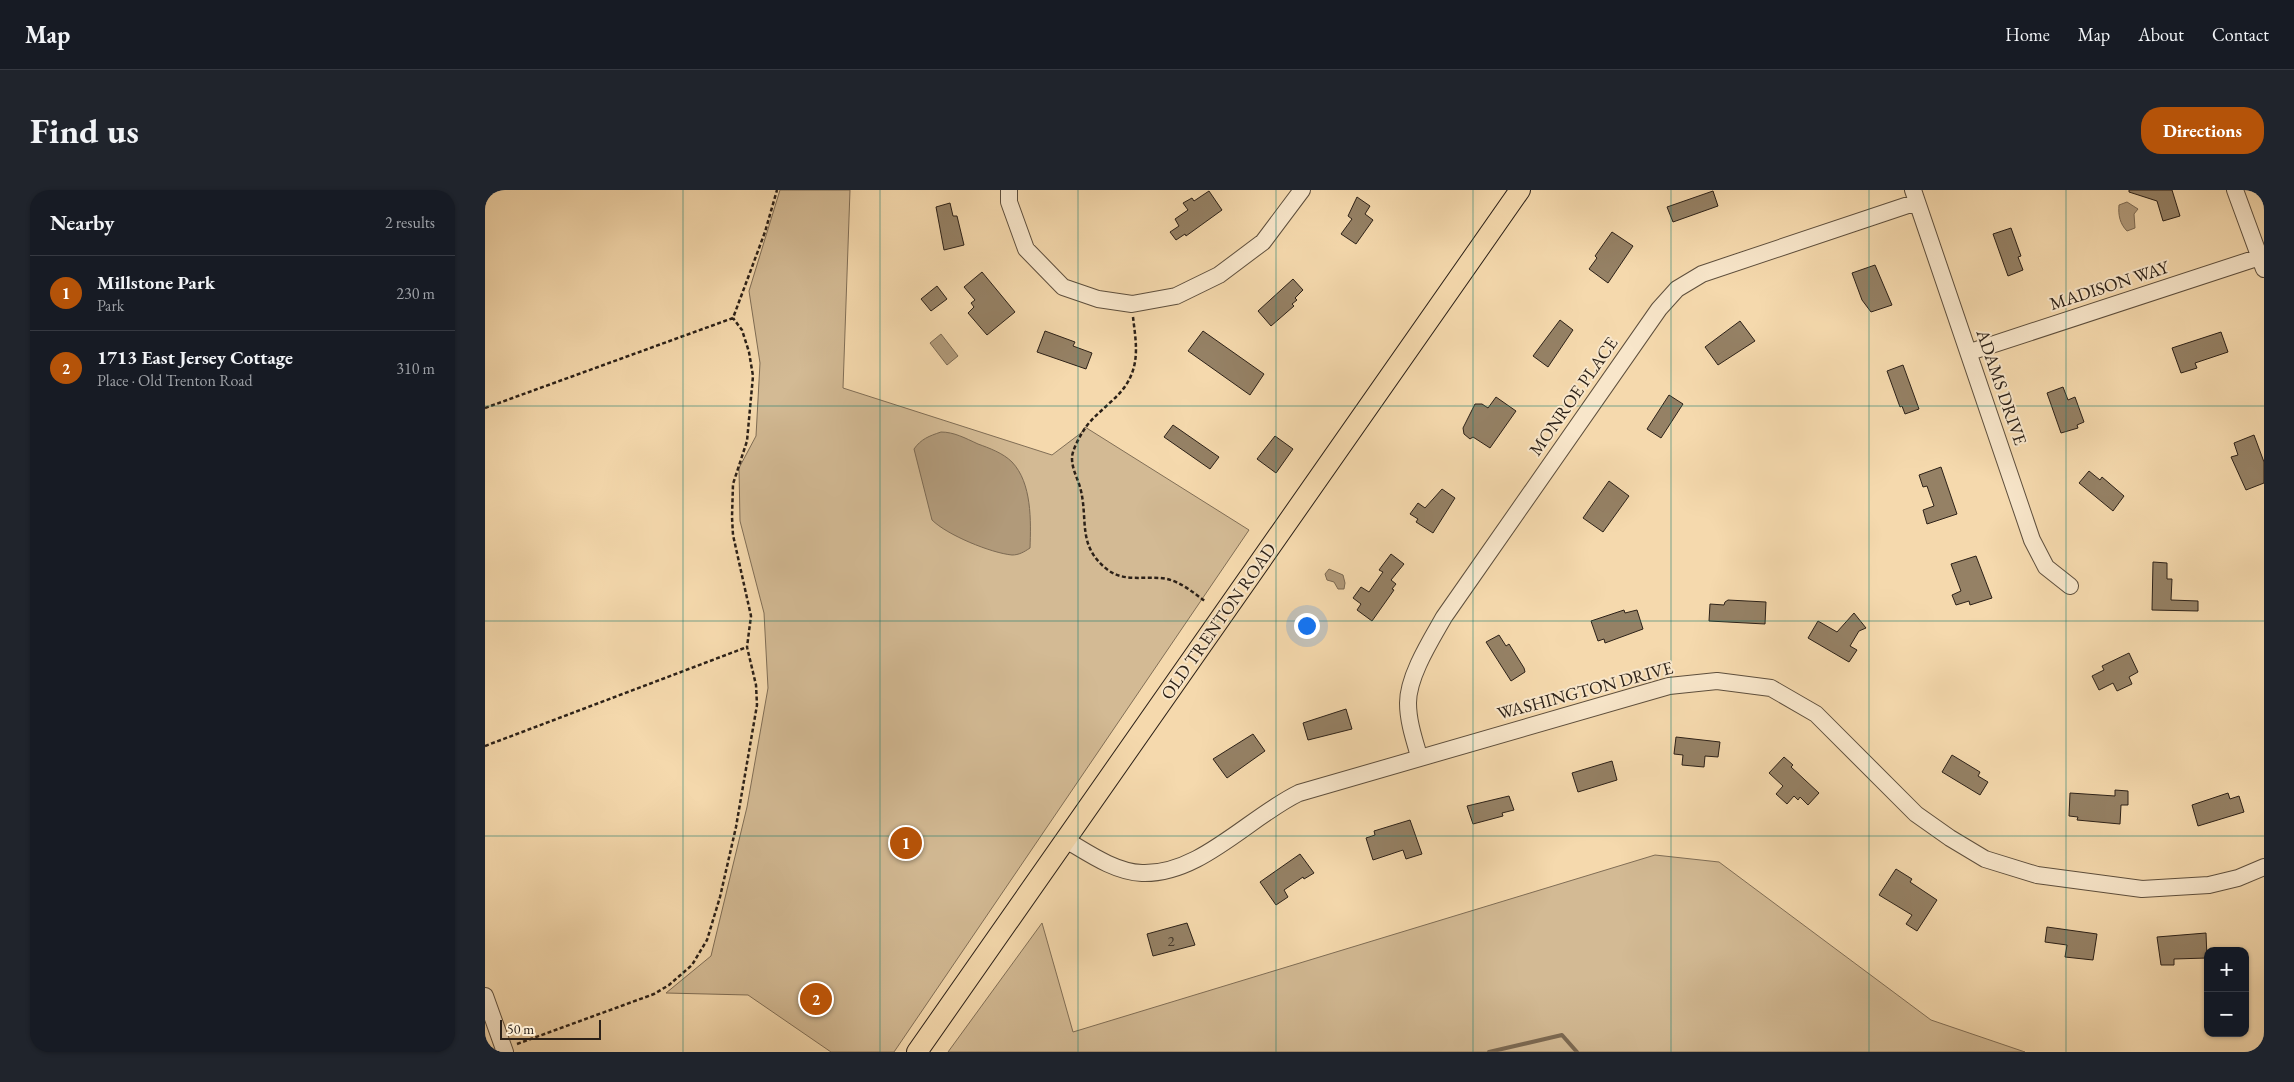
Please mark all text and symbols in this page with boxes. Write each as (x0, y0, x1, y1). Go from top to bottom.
text: Map (25, 19, 70, 50)
text: Home (2005, 23, 2050, 46)
text: Map (2078, 23, 2110, 46)
text: About (2138, 23, 2184, 46)
text: Contact (2212, 23, 2269, 46)
button: Directions (2141, 107, 2264, 154)
text: Find us (30, 108, 139, 153)
text: Nearby (50, 209, 114, 236)
text: 2 results (385, 212, 435, 233)
street label: MADISON WAY (2046, 254, 2173, 315)
text: Millstone Park (97, 270, 215, 295)
text: 1 (62, 283, 70, 304)
text: 230 m (396, 283, 435, 304)
text: Park (97, 295, 124, 316)
street label: ADAMS DRIVE (1971, 325, 2033, 448)
street label: MONROE PLACE (1523, 332, 1623, 460)
text: 1713 East Jersey Cottage (97, 345, 293, 370)
text: 2 (62, 358, 70, 379)
text: 310 m (396, 358, 435, 379)
text: Place · Old Trenton Road (97, 370, 253, 391)
street label: OLD TRENTON ROAD (1155, 538, 1281, 704)
your location (1294, 613, 1320, 639)
street label: WASHINGTON DRIVE (1495, 655, 1675, 725)
pin: 1 (890, 824, 922, 862)
house number: 2 (1167, 931, 1175, 950)
map controls (2204, 947, 2249, 1037)
button: + (2204, 947, 2249, 992)
pin: 2 (800, 980, 832, 1018)
button: − (2204, 992, 2249, 1037)
scale bar (500, 1017, 601, 1040)
text: 50 m (507, 1020, 534, 1038)

